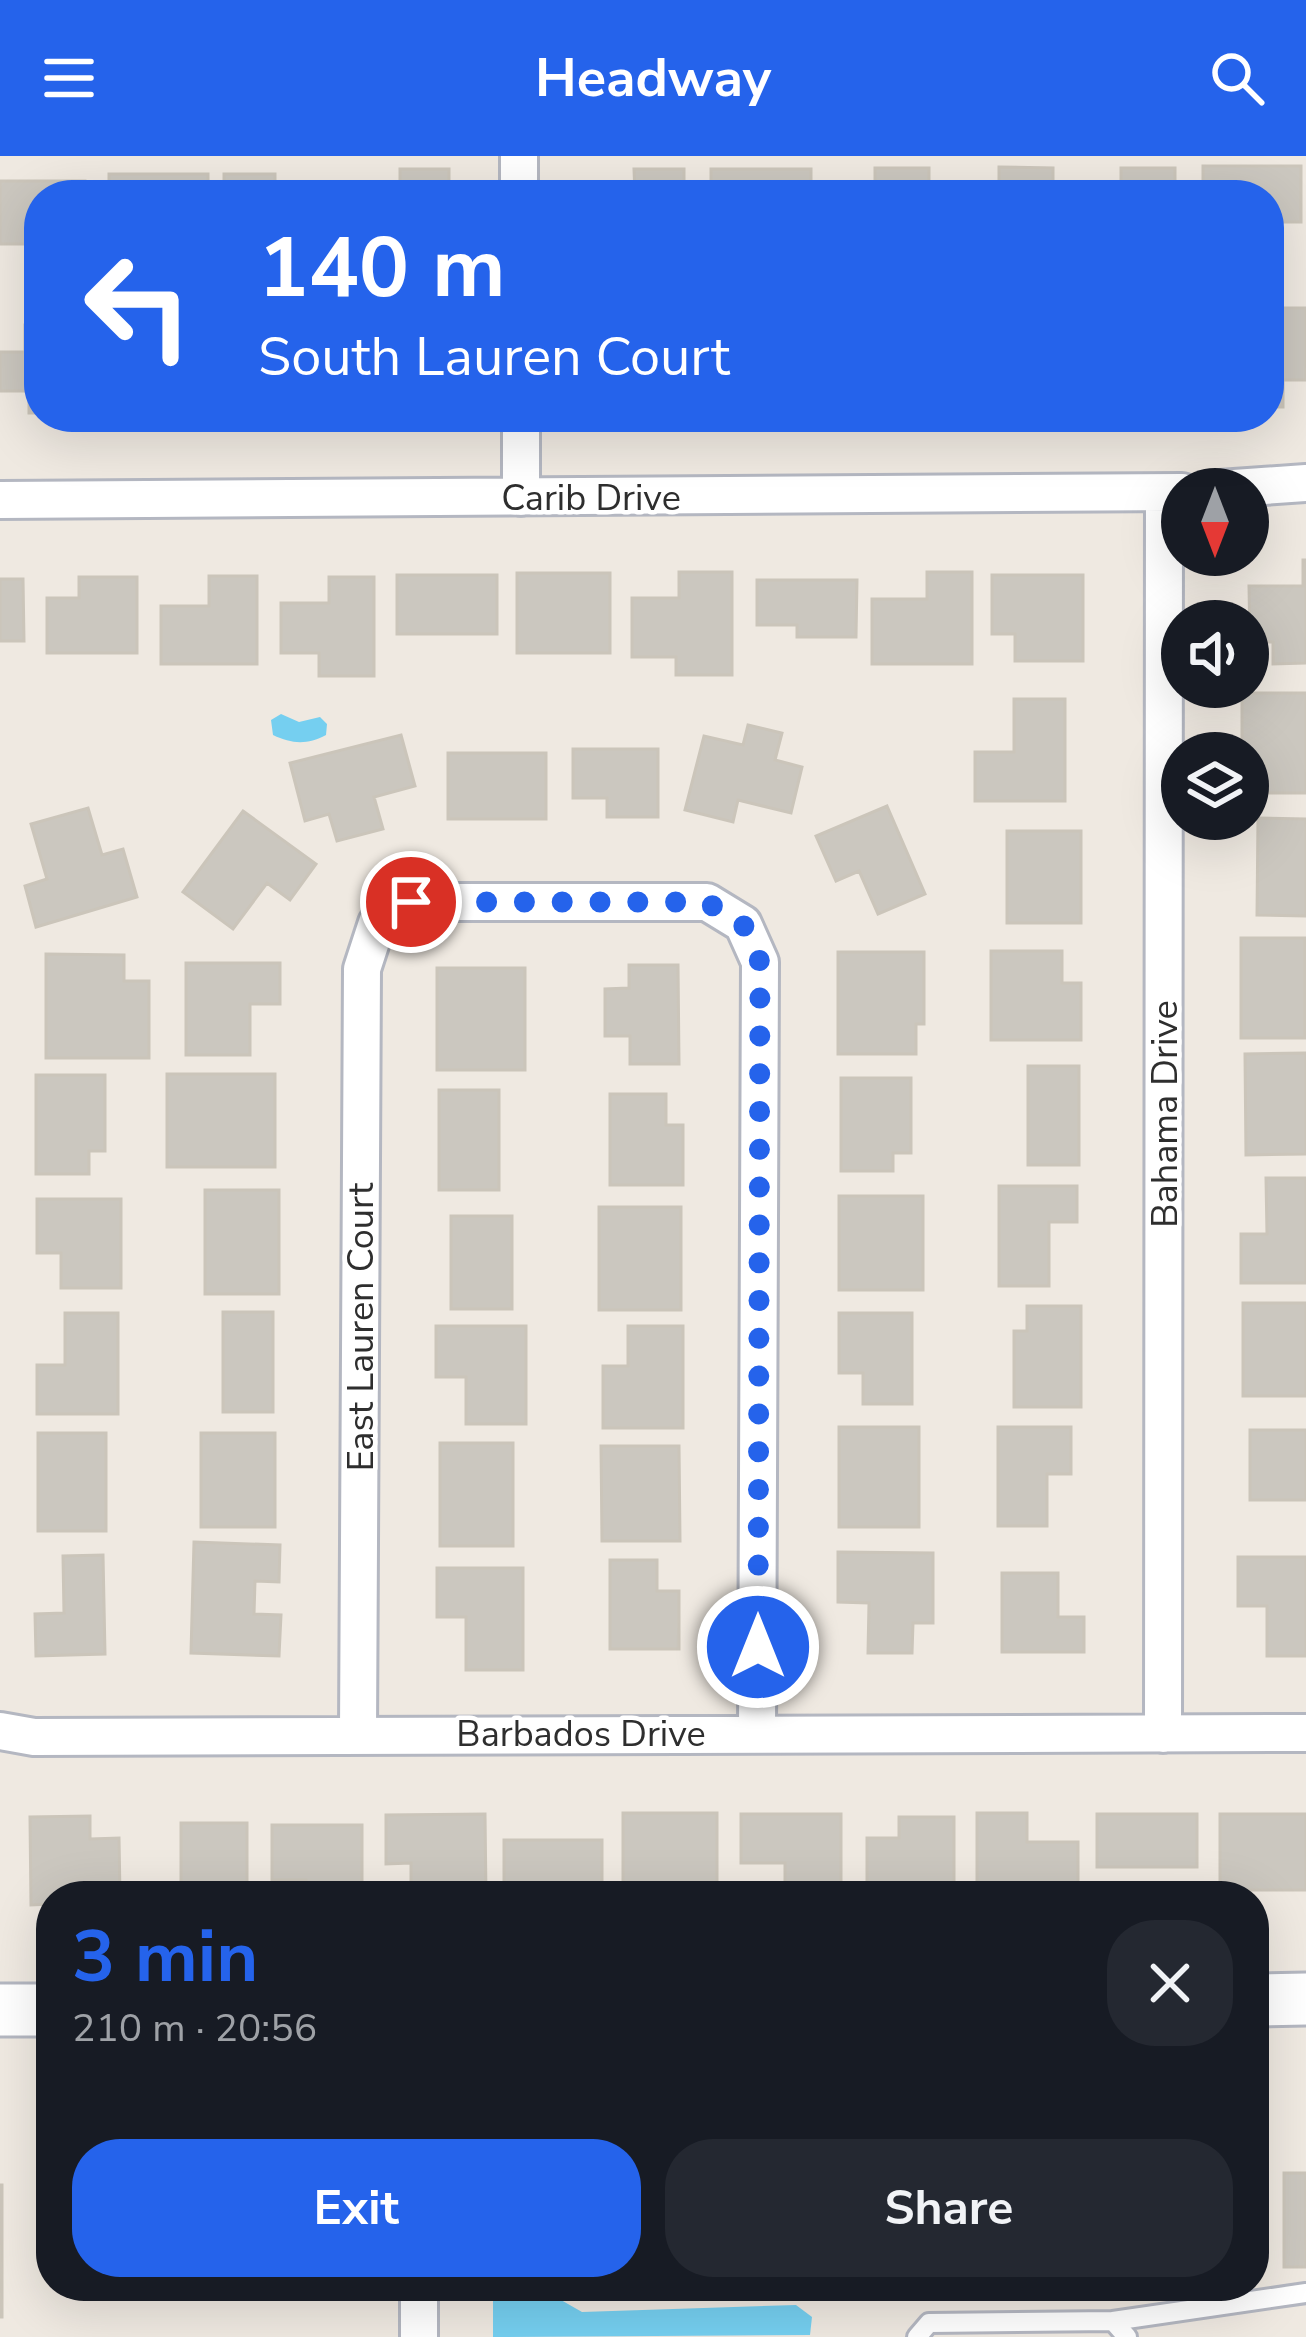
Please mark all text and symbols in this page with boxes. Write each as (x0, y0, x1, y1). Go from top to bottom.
text: Headway (535, 41, 771, 115)
icon: menu (36, 45, 102, 111)
icon: search (1204, 45, 1270, 111)
text: 140 m (258, 211, 506, 326)
icon: left (60, 228, 216, 384)
text: South Lauren Court (258, 320, 730, 394)
north arrow (1161, 468, 1269, 576)
map controls (1161, 468, 1269, 840)
street label: Carib Drive (501, 474, 681, 523)
button: sound (1161, 600, 1269, 708)
button: layers (1161, 732, 1269, 840)
pin (360, 851, 462, 953)
icon: arrive (378, 869, 444, 935)
street label: Bahama Drive (1141, 1000, 1190, 1228)
street label: East Lauren Court (337, 1182, 386, 1471)
position arrow (695, 1584, 821, 1710)
street label: Barbados Drive (456, 1710, 706, 1759)
text: 3 min (72, 1908, 258, 2006)
button: close (1107, 1920, 1233, 2046)
text: 210 m · 20:56 (72, 2002, 317, 2055)
button: Exit (72, 2139, 641, 2277)
button: Share (665, 2139, 1233, 2277)

